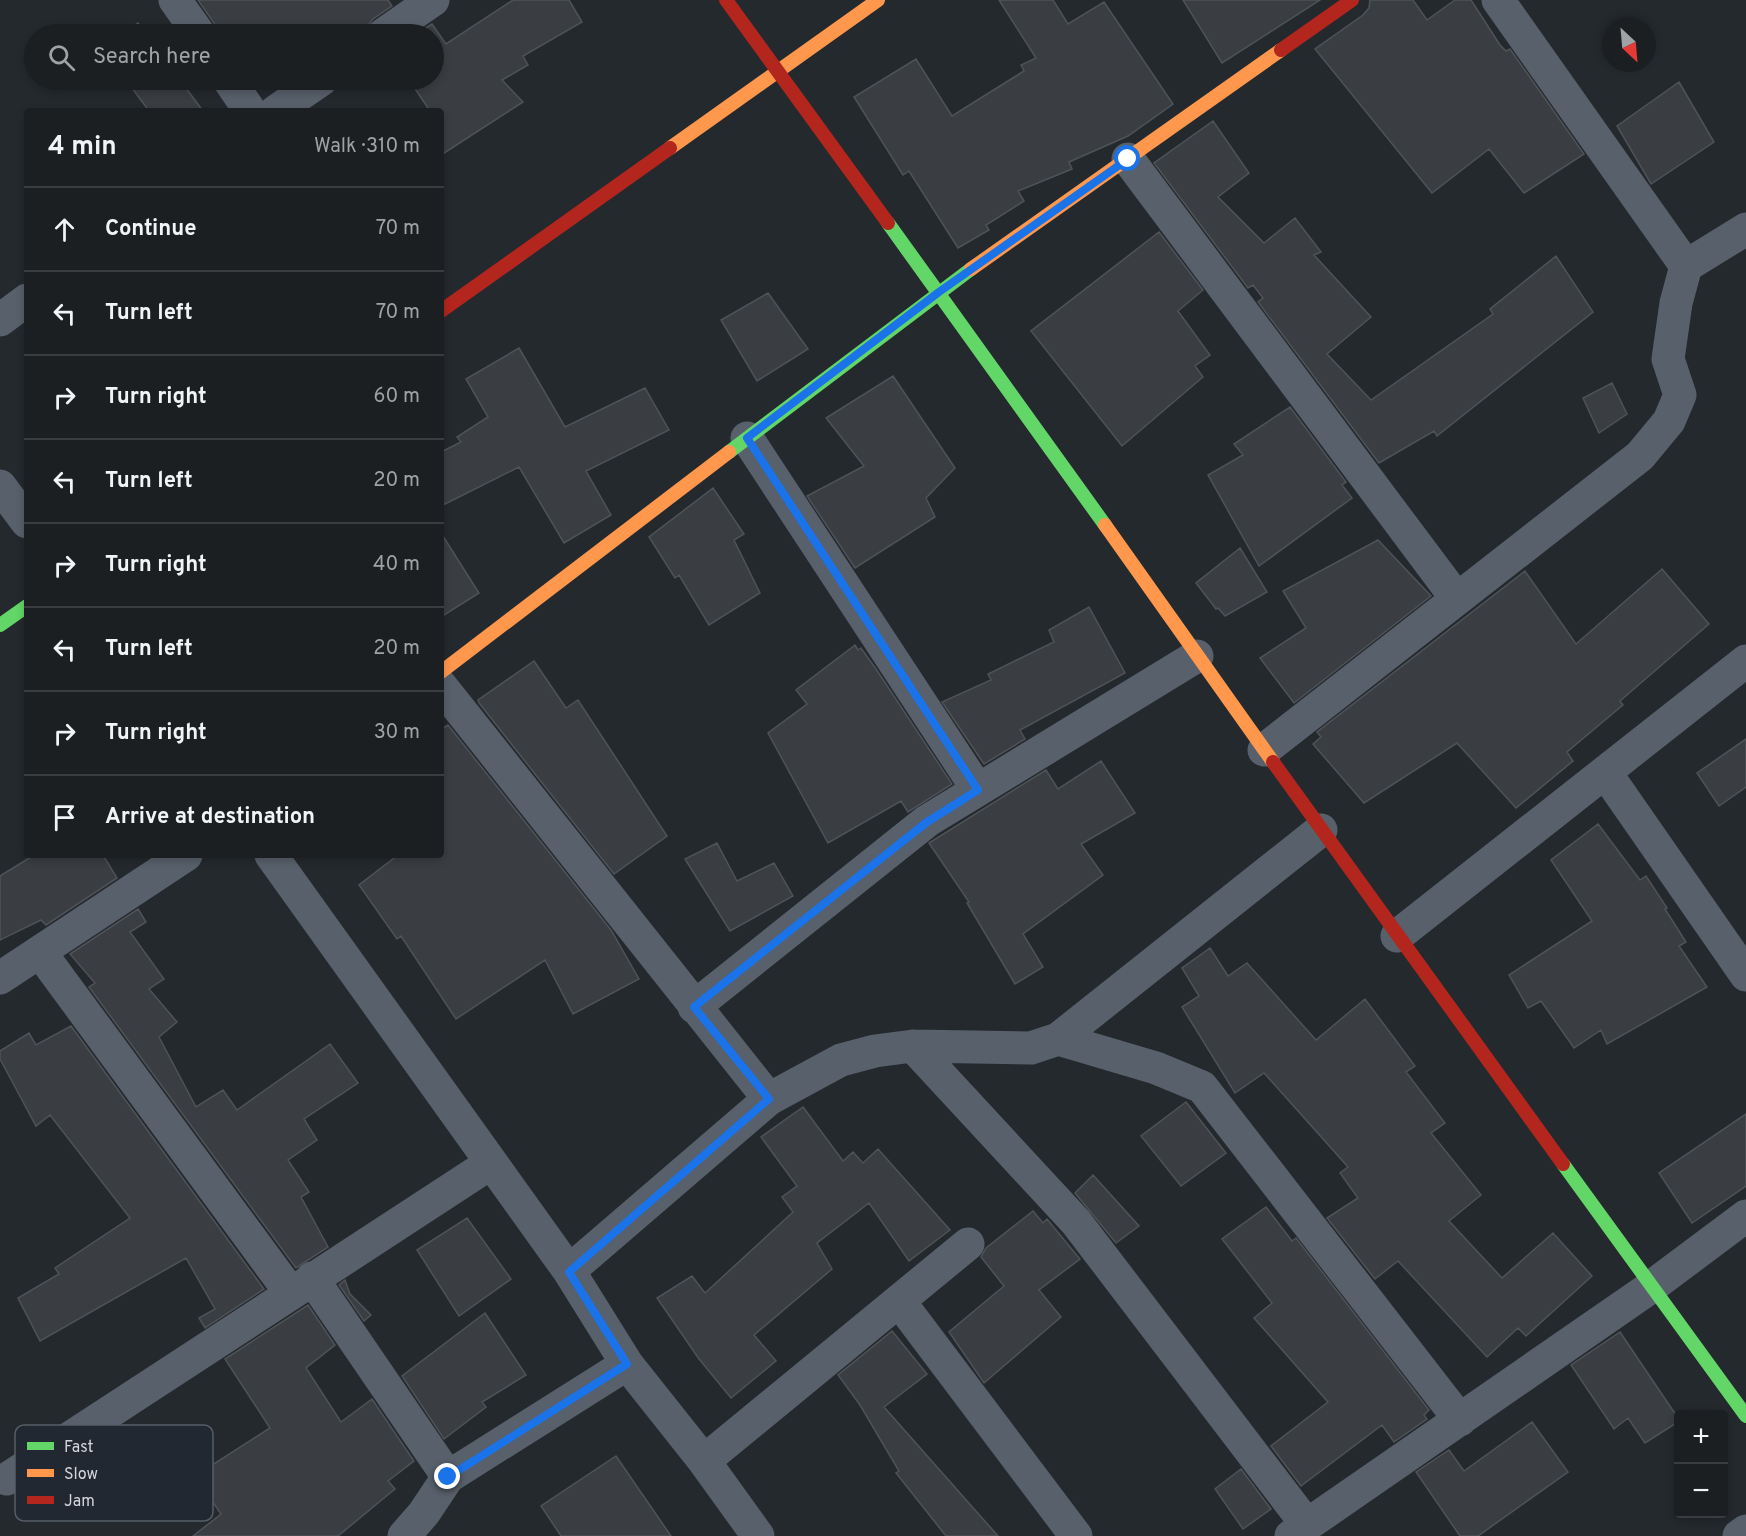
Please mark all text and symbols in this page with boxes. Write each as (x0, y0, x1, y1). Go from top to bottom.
north arrow (1602, 18, 1656, 72)
search box (24, 24, 444, 90)
icon: search (45, 41, 78, 74)
text: Search here (93, 44, 211, 71)
text: 4 min (48, 131, 117, 164)
text: Walk · 310 m (314, 134, 420, 160)
route start (1114, 145, 1140, 171)
icon: ahead (48, 213, 81, 246)
text: Continue (105, 216, 196, 243)
text: 70 m (376, 216, 420, 242)
icon: left (48, 297, 81, 330)
text: Turn left (105, 300, 193, 327)
text: 70 m (376, 300, 420, 326)
icon: right (48, 381, 81, 414)
text: Turn right (105, 384, 207, 411)
text: 60 m (374, 384, 420, 410)
icon: left (48, 465, 81, 498)
text: Turn left (105, 468, 193, 495)
text: 20 m (373, 468, 420, 494)
icon: right (48, 549, 81, 582)
text: Turn right (105, 552, 207, 579)
text: 40 m (373, 552, 420, 578)
icon: left (48, 633, 81, 666)
text: Turn left (105, 636, 193, 663)
text: 20 m (373, 636, 420, 662)
icon: right (48, 717, 81, 750)
text: Turn right (105, 720, 207, 747)
text: 30 m (374, 720, 420, 746)
icon: arrive (48, 801, 81, 834)
text: Arrive at destination (105, 804, 315, 831)
map controls (1674, 1410, 1728, 1518)
button: + (1674, 1410, 1728, 1464)
legend (15, 1425, 213, 1521)
text: Fast (64, 1438, 94, 1458)
route end (434, 1463, 460, 1489)
button: − (1674, 1464, 1728, 1518)
text: Slow (64, 1465, 98, 1485)
text: Jam (64, 1492, 95, 1512)

